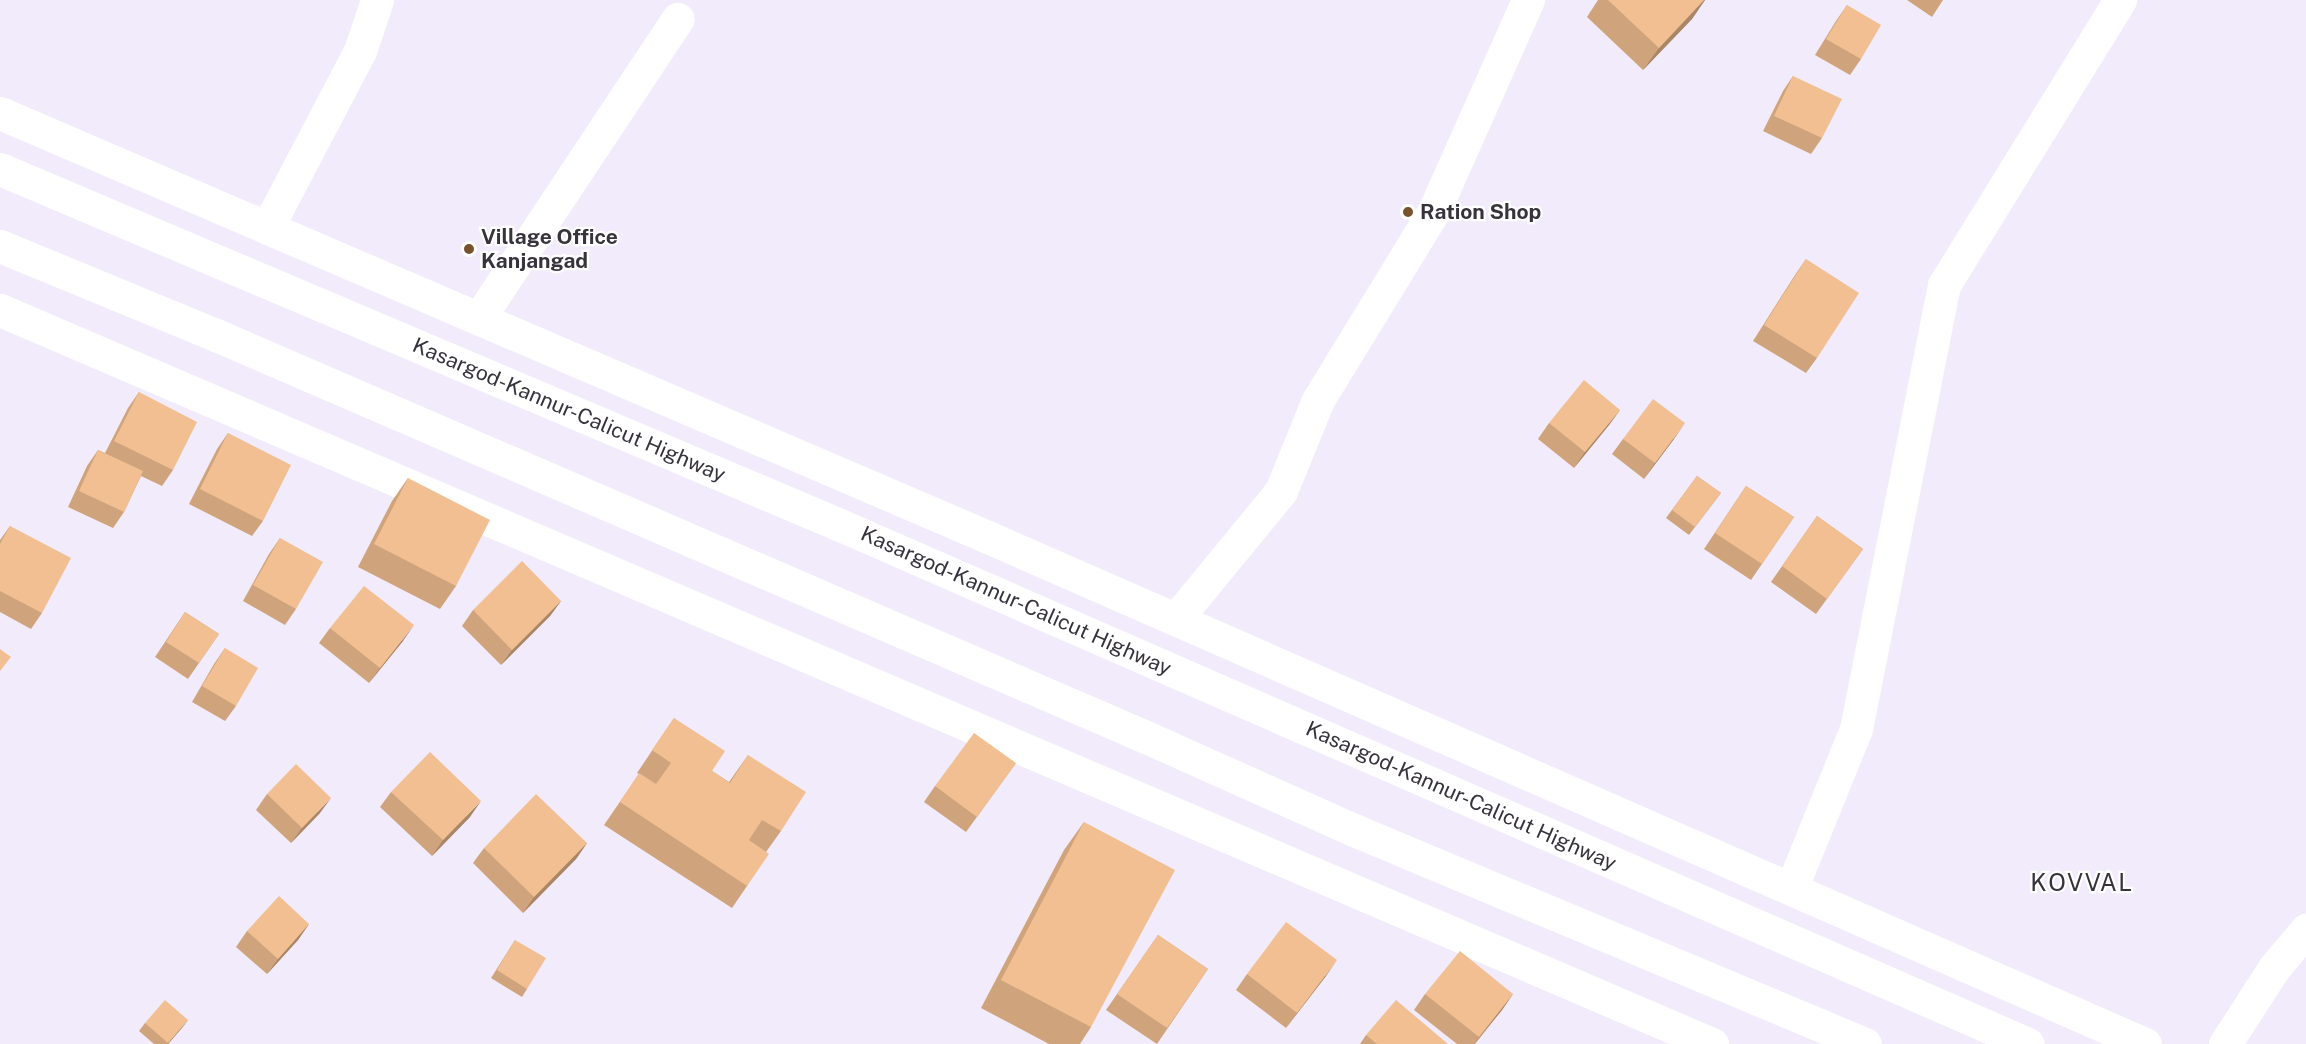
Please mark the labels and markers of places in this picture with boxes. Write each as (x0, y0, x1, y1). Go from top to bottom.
place label: Ration Shop (1420, 199, 1541, 225)
marker: Ration Shop (1401, 205, 1415, 219)
place label: Village Office Kanjangad (481, 224, 618, 274)
marker: Village Office Kanjangad (462, 242, 476, 256)

